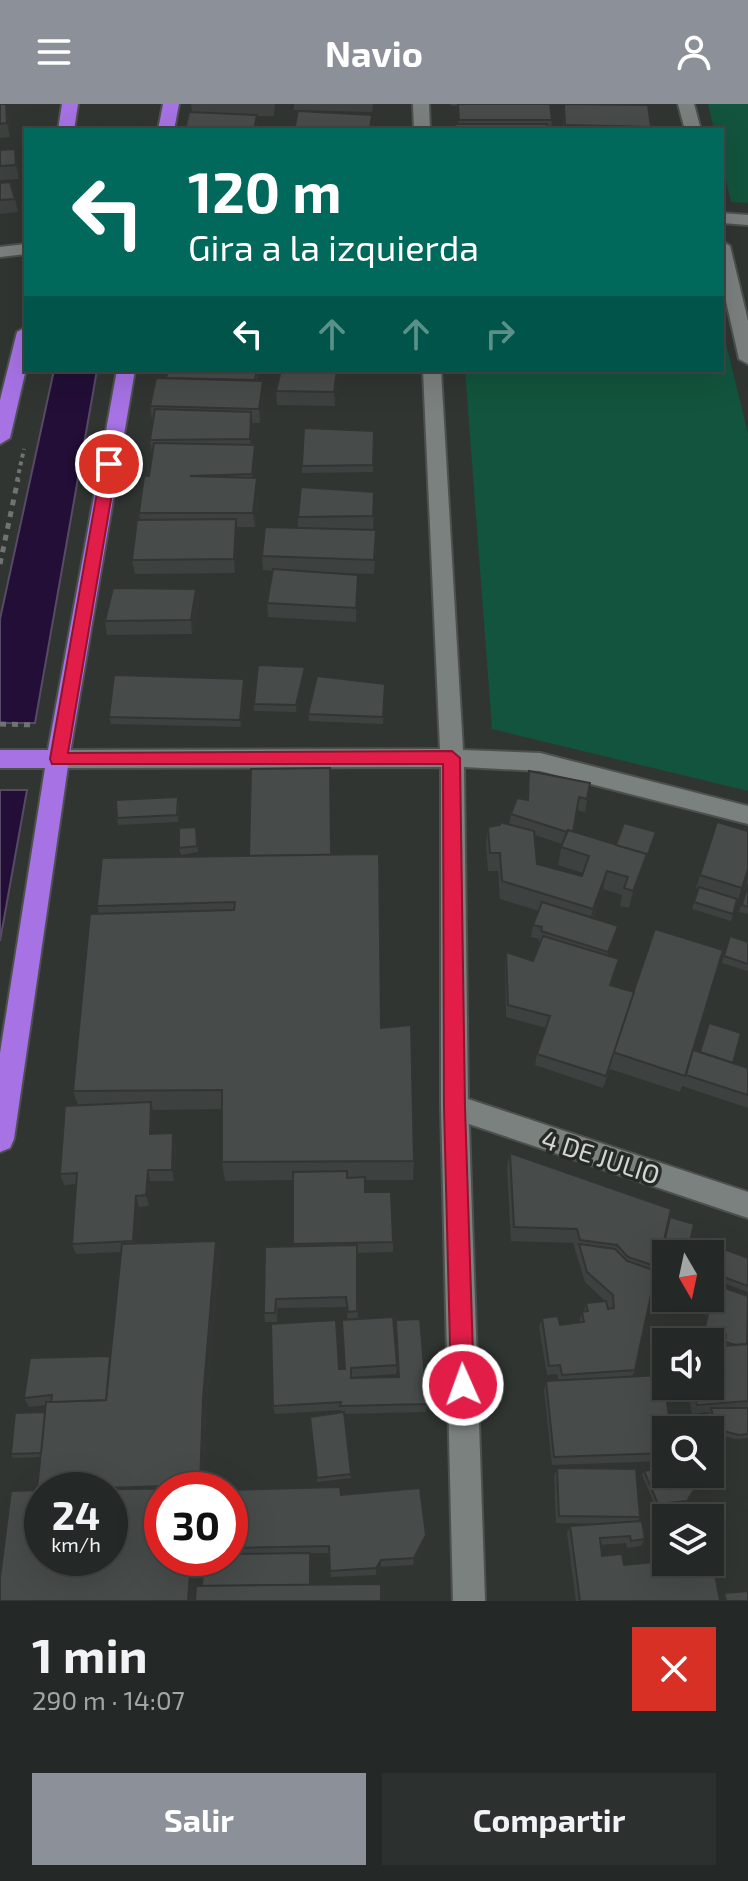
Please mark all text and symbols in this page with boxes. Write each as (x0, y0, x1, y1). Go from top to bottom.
icon: menu (32, 30, 76, 74)
icon: person (672, 30, 716, 74)
text: Navio (325, 31, 423, 74)
text: 120 m (188, 157, 342, 224)
icon: left (56, 160, 160, 264)
text: Gira a la izquierda (188, 225, 479, 268)
icon: left (226, 312, 270, 356)
icon: ahead (310, 312, 354, 356)
icon: ahead (394, 312, 438, 356)
icon: right (478, 312, 522, 356)
pin (75, 430, 143, 498)
icon: arrive (87, 442, 131, 486)
street label: 4 DE JULIO (538, 1122, 664, 1190)
north arrow (652, 1240, 724, 1312)
map controls (652, 1240, 724, 1576)
button: sound (652, 1328, 724, 1400)
position arrow (421, 1343, 505, 1427)
button: search (652, 1416, 724, 1488)
speed limit sign: 30 (144, 1472, 248, 1576)
text: 24 (52, 1490, 100, 1538)
button: layers (652, 1504, 724, 1576)
text: km/h (51, 1532, 101, 1556)
text: 1 min (32, 1625, 148, 1683)
button: close (632, 1627, 716, 1711)
text: 290 m · 14:07 (32, 1684, 185, 1715)
button: Salir (32, 1773, 366, 1865)
button: Compartir (382, 1773, 716, 1865)

